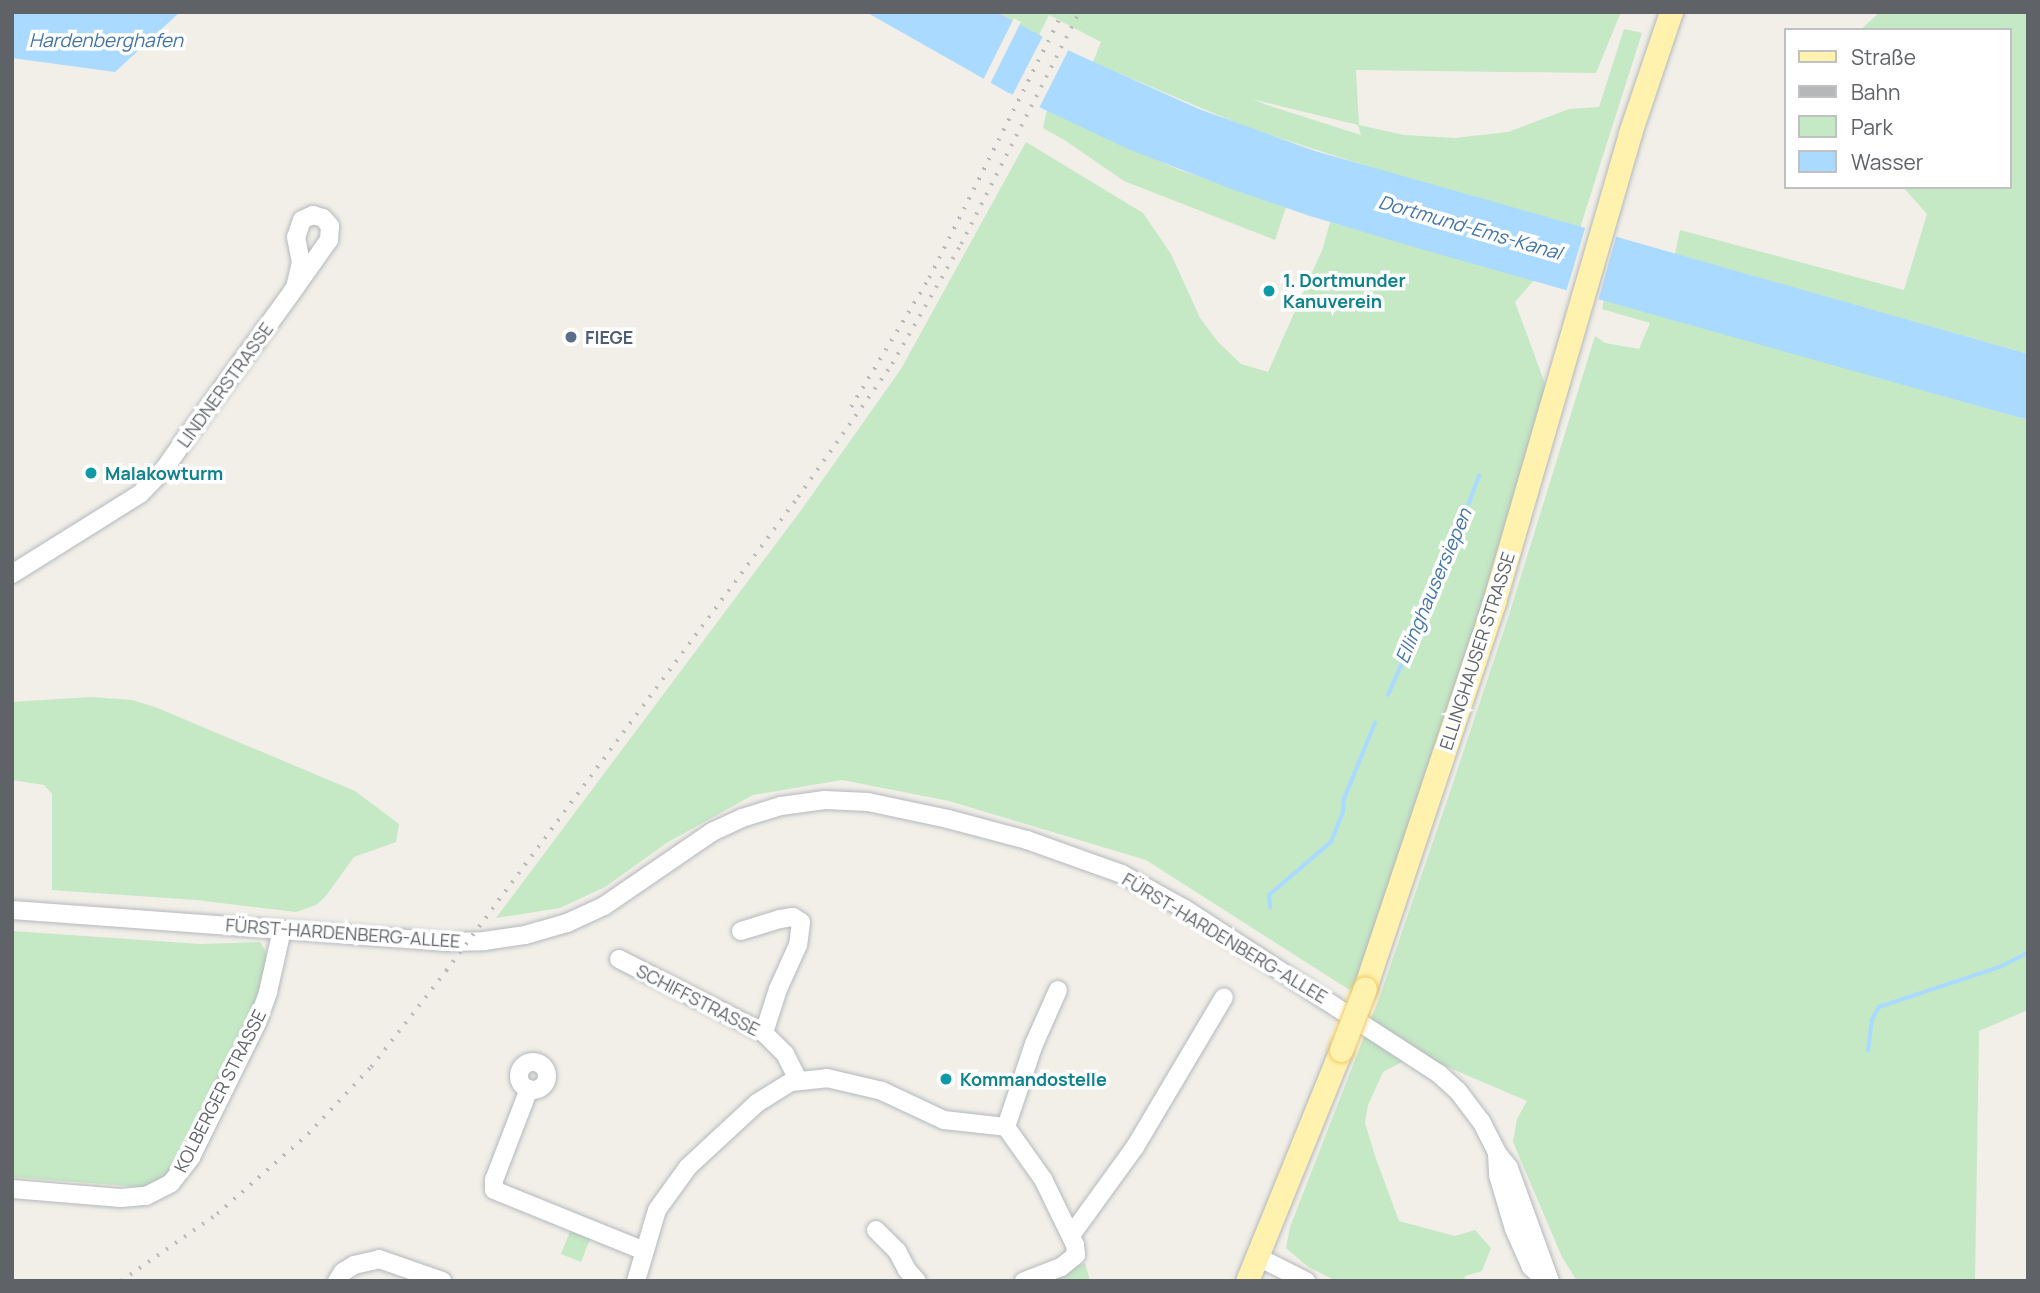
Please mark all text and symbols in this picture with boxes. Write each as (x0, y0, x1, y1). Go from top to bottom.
legend (1784, 28, 2012, 189)
water label: Hardenberghafen (29, 30, 183, 52)
text: Straße (1851, 43, 1916, 71)
text: Bahn (1851, 78, 1901, 106)
text: Park (1851, 113, 1893, 141)
text: Wasser (1851, 148, 1923, 176)
water label: Dortmund-Ems-Kanal (1376, 191, 1564, 265)
place label: 1. Dortmunder Kanuverein (1283, 270, 1406, 312)
marker: 1. Dortmunder Kanuverein (1261, 283, 1277, 299)
street label: LINDNERSTRASSE (173, 319, 277, 451)
place label: FIEGE (585, 326, 633, 348)
marker: FIEGE (563, 329, 579, 345)
place label: Malakowturm (105, 462, 223, 484)
marker: Malakowturm (83, 465, 99, 481)
water label: Ellinghausersiepen (1391, 505, 1477, 667)
street label: ELLINGHAUSER STRASSE (1435, 549, 1519, 753)
street label: FÜRST-HARDENBERG-ALLEE (1119, 868, 1331, 1008)
street label: FÜRST-HARDENBERG-ALLEE (225, 914, 461, 952)
street label: SCHIFFSTRASSE (633, 960, 763, 1040)
street label: KOLBERGER STRASSE (170, 1006, 270, 1176)
place label: Kommandostelle (960, 1068, 1107, 1090)
marker: Kommandostelle (938, 1071, 954, 1087)

